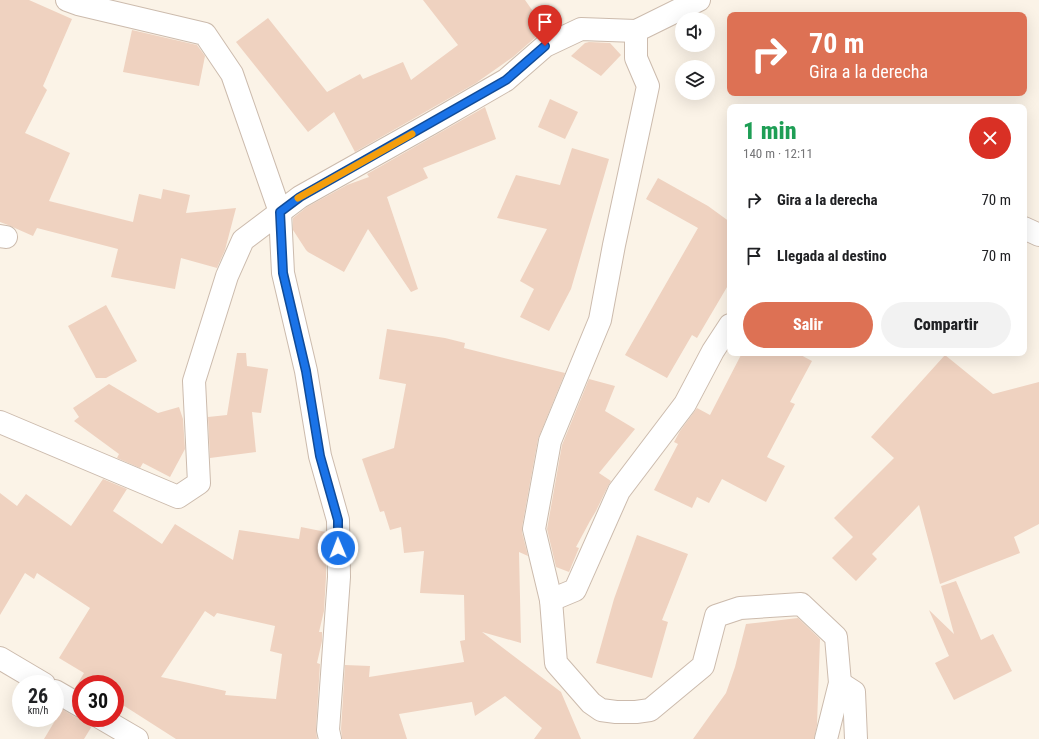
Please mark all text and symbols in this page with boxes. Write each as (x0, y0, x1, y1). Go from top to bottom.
pin (528, 5, 562, 46)
icon: arrive (534, 11, 556, 33)
map controls (675, 12, 715, 100)
button: sound (675, 12, 715, 52)
text: 70 m (809, 27, 865, 60)
icon: right (743, 28, 795, 80)
button: layers (675, 60, 715, 100)
text: Gira a la derecha (809, 61, 928, 82)
text: 1 min (743, 117, 797, 145)
button: close (969, 117, 1011, 159)
text: 140 m · 12:11 (743, 146, 813, 161)
icon: right (743, 189, 765, 211)
text: Gira a la derecha (777, 191, 878, 209)
text: 70 m (981, 191, 1011, 209)
icon: arrive (743, 245, 765, 267)
text: Llegada al destino (777, 247, 887, 265)
text: 70 m (981, 247, 1011, 265)
button: Salir (743, 302, 873, 348)
button: Compartir (881, 302, 1011, 348)
position arrow (317, 527, 359, 569)
speed limit sign: 30 (72, 675, 124, 727)
text: 26 (28, 684, 48, 708)
text: km/h (28, 705, 48, 716)

